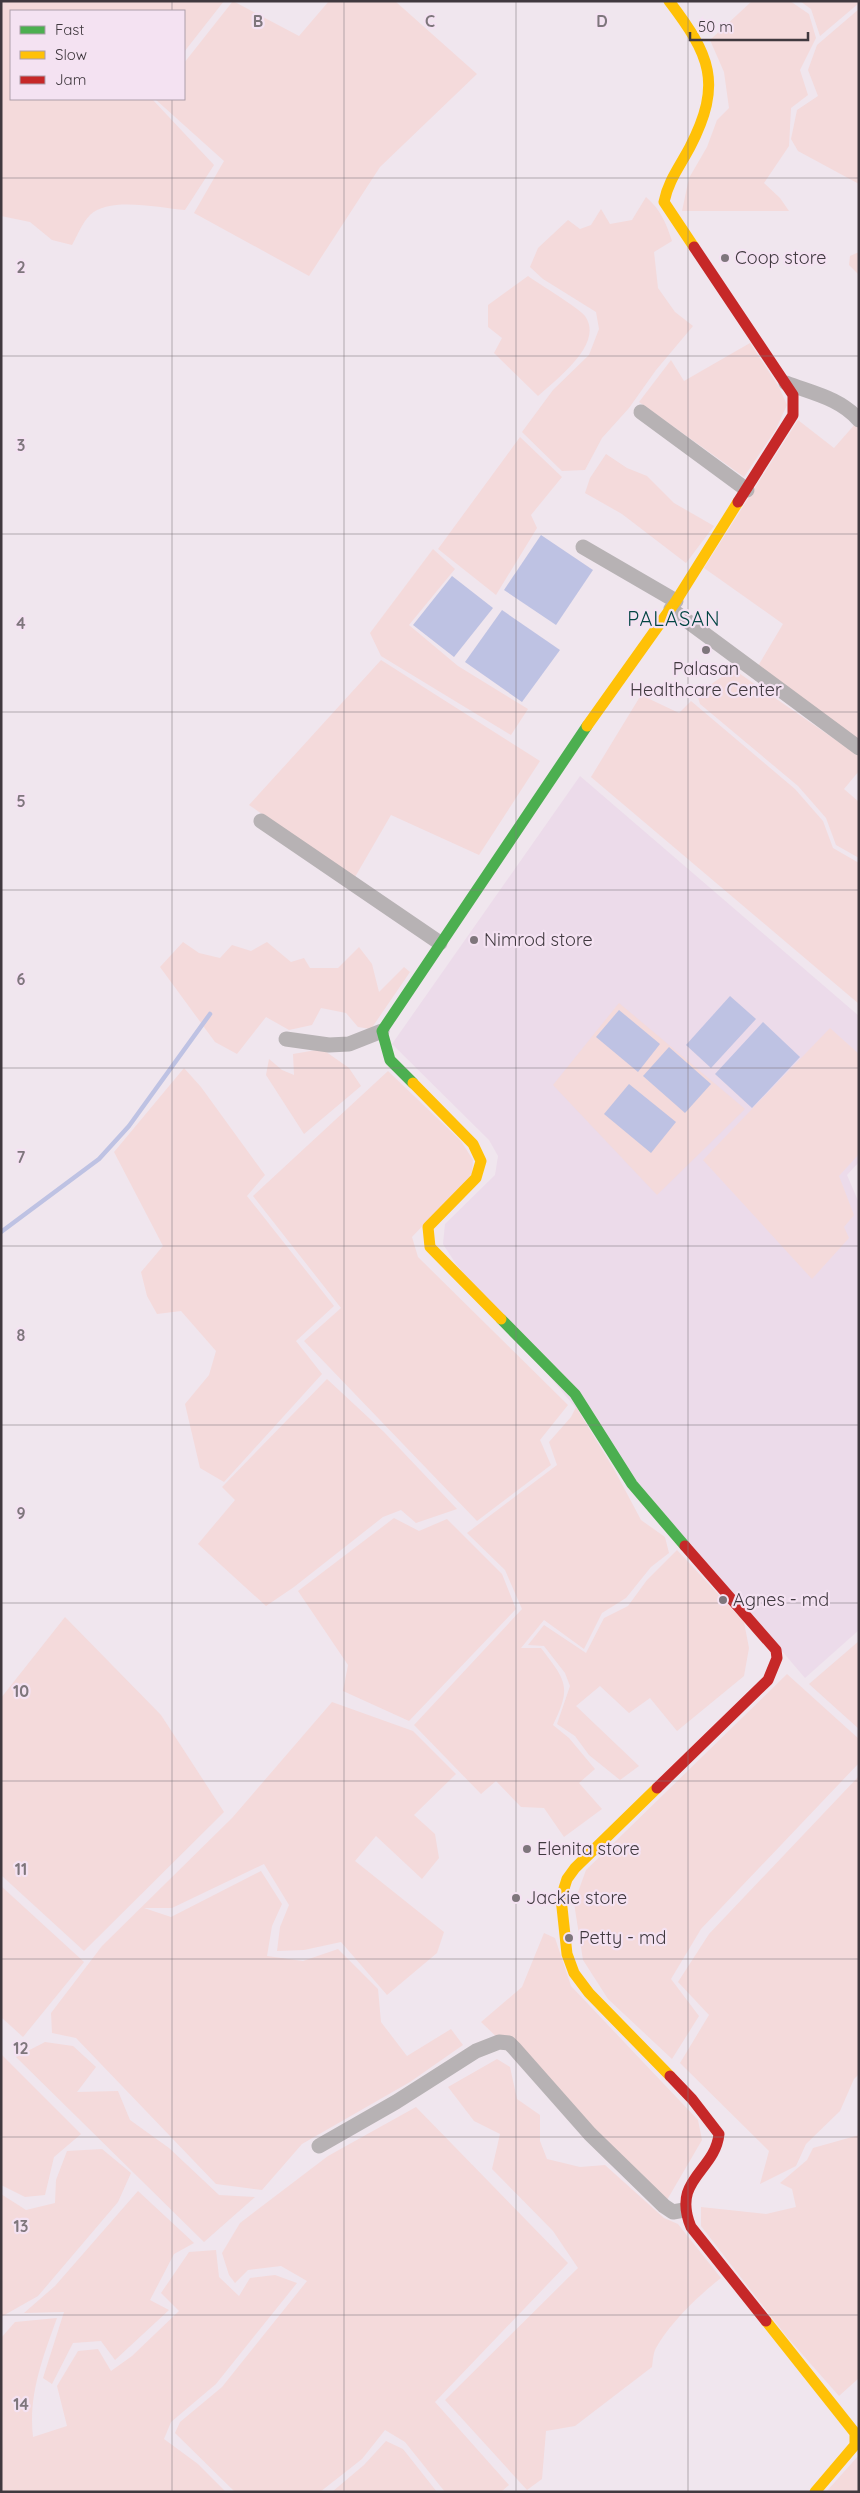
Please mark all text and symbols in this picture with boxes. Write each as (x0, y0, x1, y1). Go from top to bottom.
legend (10, 10, 185, 100)
scale bar (690, 10, 808, 42)
text: B (253, 11, 263, 31)
text: C (425, 11, 435, 31)
text: D (596, 11, 608, 31)
text: 50 m (698, 17, 733, 36)
text: Fast (55, 20, 84, 39)
text: Slow (55, 45, 87, 64)
text: Jam (55, 70, 86, 89)
place label: Coop store (735, 246, 826, 269)
marker: Coop store (719, 252, 731, 264)
text: 2 (16, 257, 26, 277)
text: 3 (17, 435, 25, 455)
district label: PALASAN (627, 606, 721, 631)
text: 4 (16, 613, 26, 633)
marker: Palasan Healthcare Center (700, 644, 712, 656)
place label: Palasan Healthcare Center (630, 657, 782, 701)
text: 5 (16, 791, 26, 811)
place label: Nimrod store (484, 928, 593, 951)
marker: Nimrod store (468, 934, 480, 946)
text: 6 (17, 969, 26, 989)
text: 7 (17, 1147, 26, 1167)
text: 8 (17, 1325, 26, 1345)
text: 9 (16, 1503, 26, 1523)
place label: Agnes - md (733, 1588, 829, 1611)
marker: Agnes - md (717, 1594, 729, 1606)
text: 10 (13, 1681, 29, 1701)
place label: Elenita store (537, 1837, 640, 1860)
marker: Elenita store (521, 1843, 533, 1855)
text: 11 (15, 1859, 27, 1879)
place label: Jackie store (526, 1886, 627, 1909)
marker: Jackie store (510, 1892, 522, 1904)
place label: Petty - md (579, 1926, 666, 1949)
marker: Petty - md (563, 1932, 575, 1944)
text: 12 (13, 2038, 29, 2058)
text: 13 (14, 2216, 28, 2236)
text: 14 (13, 2394, 29, 2414)

